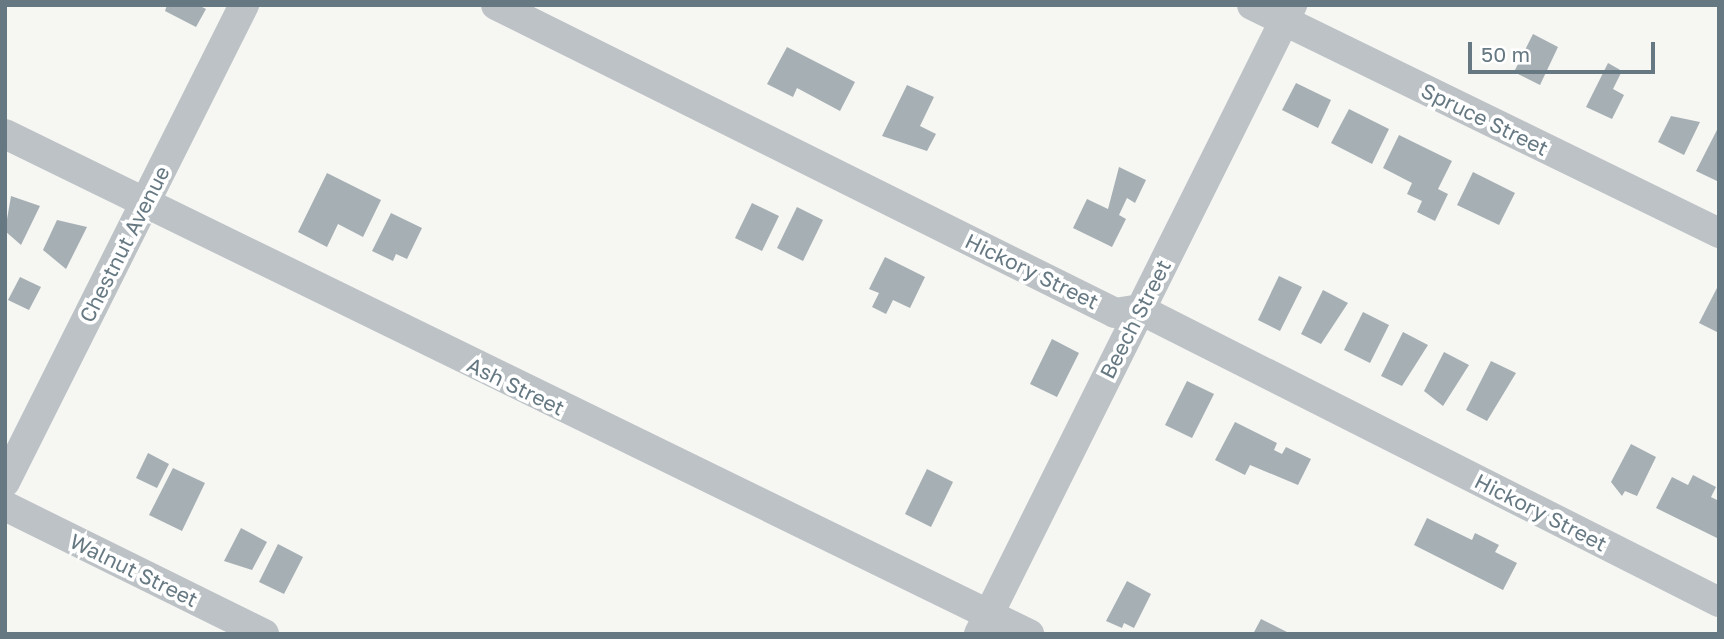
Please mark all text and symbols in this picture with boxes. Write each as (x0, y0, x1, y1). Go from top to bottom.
scale bar (1472, 28, 1659, 72)
text: 50 m (1481, 41, 1530, 67)
street label: Spruce Street (1417, 77, 1553, 161)
street label: Chestnut Avenue (74, 162, 174, 326)
street label: Hickory Street (961, 228, 1103, 314)
street label: Beech Street (1094, 255, 1176, 383)
street label: Ash Street (463, 352, 569, 420)
street label: Hickory Street (1471, 468, 1611, 556)
street label: Walnut Street (66, 528, 202, 612)

